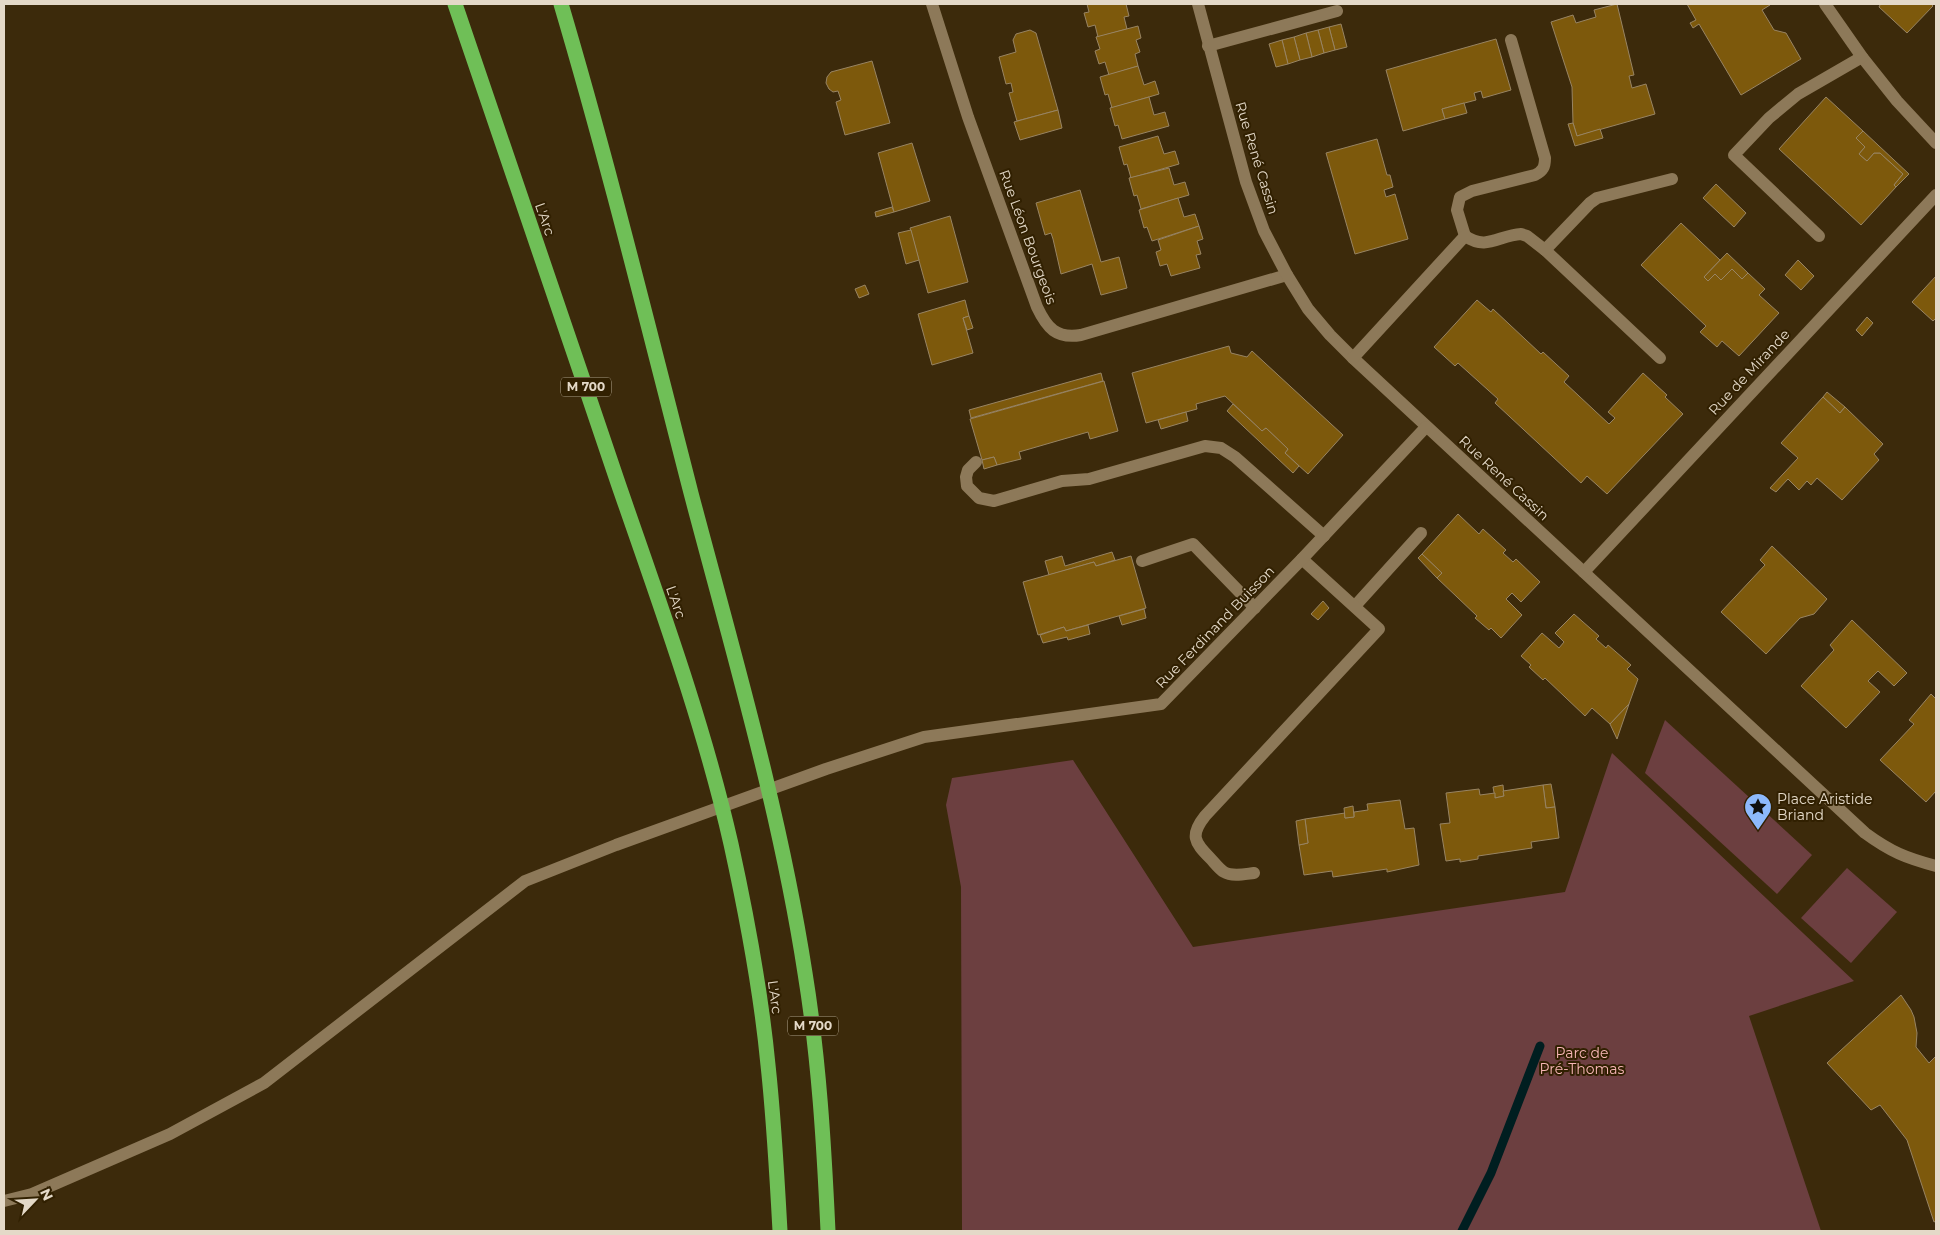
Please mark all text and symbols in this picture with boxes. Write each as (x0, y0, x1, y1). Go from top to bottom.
street label: Rue René Cassin (1231, 100, 1283, 216)
street label: Rue Léon Bourgeois (995, 167, 1061, 307)
street label: L'Arc (531, 200, 559, 238)
street label: Rue de Mirande (1705, 325, 1793, 419)
road number: M 700 (561, 378, 611, 397)
street label: Rue René Cassin (1455, 432, 1553, 524)
street label: Rue Ferdinand Buisson (1152, 562, 1278, 692)
street label: L'Arc (662, 583, 690, 621)
place label: Place Aristide Briand (1777, 790, 1873, 824)
place icon: Place Aristide Briand (1743, 792, 1773, 831)
street label: L'Arc (764, 979, 786, 1015)
road number: M 700 (788, 1016, 838, 1036)
park label: Parc de Pré-Thomas (1540, 1044, 1625, 1078)
north arrow (10, 1175, 60, 1225)
text: N (36, 1186, 57, 1203)

